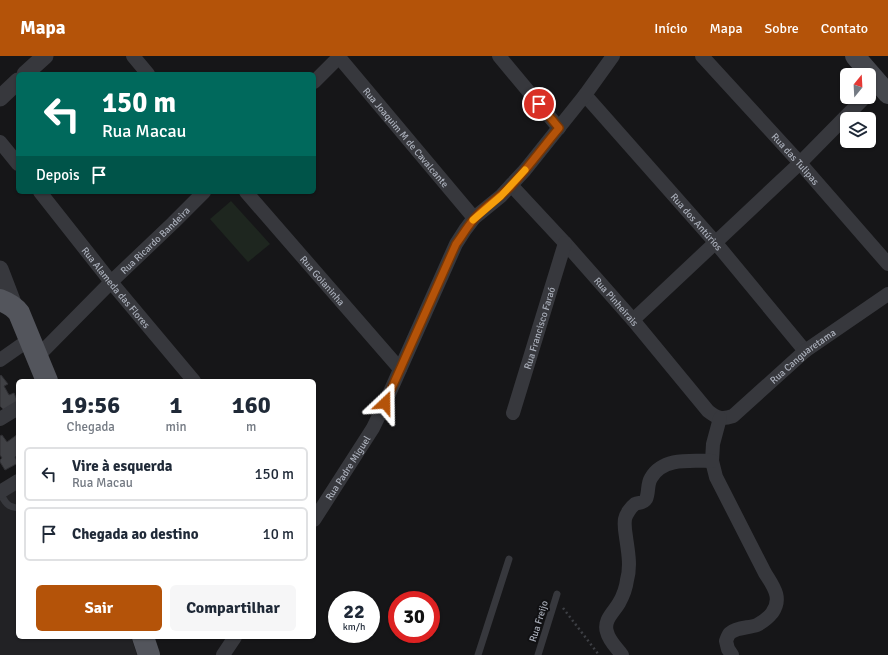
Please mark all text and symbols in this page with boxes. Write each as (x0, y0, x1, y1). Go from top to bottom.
text: Mapa (20, 16, 66, 40)
text: Início (654, 20, 688, 37)
text: Mapa (710, 20, 742, 37)
text: Sobre (764, 20, 799, 37)
text: Contato (821, 20, 868, 37)
north arrow (840, 68, 876, 104)
map controls (840, 68, 876, 148)
street label: Rua Joaquim M de Cavalcante (360, 85, 451, 190)
text: 150 m (102, 86, 176, 120)
pin (522, 87, 556, 121)
icon: left (36, 88, 88, 140)
icon: arrive (528, 93, 550, 115)
button: layers (840, 112, 876, 148)
text: Rua Macau (102, 120, 186, 142)
street label: Rua das Tulipas (769, 131, 822, 188)
icon: arrive (88, 164, 110, 186)
text: Depois (36, 166, 80, 184)
street label: Rua dos Antúrios (668, 191, 725, 254)
street label: Rua Ricardo Bandeira (118, 205, 193, 277)
street label: Rua Alameda das Flores (79, 245, 153, 331)
street label: Rua Goianinha (297, 254, 347, 308)
street label: Rua Pinheirais (591, 275, 641, 329)
street label: Rua Francisco Faraó (522, 286, 558, 371)
street label: Rua Canguaretama (768, 327, 838, 387)
position arrow (364, 382, 406, 424)
text: 19:56 (61, 390, 120, 420)
text: 1 (170, 390, 182, 420)
text: 160 (232, 390, 271, 420)
text: Chegada (67, 419, 115, 435)
text: min (166, 419, 187, 435)
text: m (246, 419, 256, 435)
street label: Rua Padre Miguel (323, 434, 374, 503)
text: Vire à esquerda (72, 457, 172, 475)
icon: left (38, 463, 60, 485)
text: 150 m (254, 465, 294, 483)
text: Rua Macau (72, 475, 133, 491)
icon: arrive (38, 523, 60, 545)
text: Chegada ao destino (72, 525, 199, 543)
text: 10 m (263, 525, 294, 543)
button: Sair (36, 585, 162, 631)
button: Compartilhar (170, 585, 296, 631)
speed limit sign: 30 (388, 591, 440, 643)
text: 22 (343, 599, 365, 624)
street label: Rua Freijo (527, 599, 551, 643)
text: km/h (343, 621, 365, 633)

